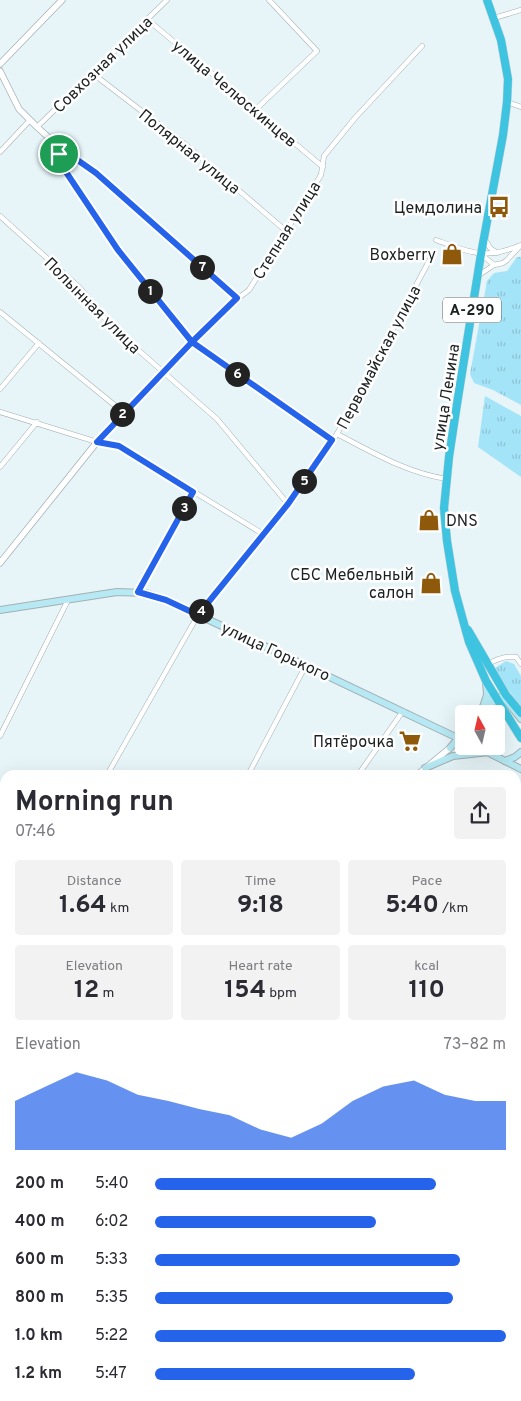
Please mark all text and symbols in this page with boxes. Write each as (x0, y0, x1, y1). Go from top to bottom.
street label: Совхозная улица (49, 13, 157, 118)
street label: улица Челюскинцев (167, 37, 300, 153)
street label: Полярная улица (134, 106, 244, 200)
pin (38, 133, 80, 175)
icon: arrive (45, 140, 73, 168)
street label: Степная улица (249, 178, 326, 284)
bus stop icon: Цемдолина (486, 194, 512, 220)
place label: Цемдолина (394, 199, 482, 219)
shop icon: Boxberry (439, 241, 465, 267)
place label: Boxberry (370, 246, 436, 266)
street label: Полынная улица (39, 254, 144, 359)
pin: 7 (190, 254, 214, 280)
text: 7 (199, 259, 206, 276)
pin: 1 (138, 278, 162, 304)
text: 1 (148, 283, 153, 300)
street label: Первомайская улица (333, 283, 426, 433)
road number: А-290 (443, 298, 501, 322)
street label: улица Ленина (429, 342, 465, 452)
pin: 6 (224, 362, 250, 386)
text: 6 (233, 366, 242, 383)
pin: 2 (110, 402, 134, 426)
text: 2 (118, 406, 127, 423)
pin: 5 (292, 468, 316, 494)
text: 5 (300, 473, 309, 490)
pin: 3 (172, 496, 196, 520)
text: 3 (180, 500, 189, 517)
shop icon: DNS (416, 507, 442, 533)
place label: DNS (446, 512, 478, 532)
place label: СБС Мебельный салон (290, 566, 414, 604)
shop icon: СБС Мебельный салон (418, 570, 444, 596)
pin: 4 (188, 598, 214, 624)
text: 4 (197, 603, 206, 620)
street label: улица Горького (218, 619, 333, 687)
north arrow (455, 705, 505, 755)
map controls (455, 705, 505, 755)
supermarket icon: Пятёрочка (397, 728, 423, 754)
place label: Пятёрочка (313, 733, 394, 753)
text: Morning run (15, 785, 174, 821)
button: share (454, 787, 506, 839)
text: 07:46 (15, 822, 56, 842)
text: Distance (67, 873, 122, 890)
text: Time (245, 873, 276, 890)
text: Pace (411, 873, 442, 890)
text: 1.64 (59, 890, 107, 922)
text: 9:18 (237, 890, 284, 922)
text: 5:40 (385, 890, 439, 922)
text: km (107, 900, 129, 917)
text: /km (439, 900, 468, 917)
text: Elevation (65, 958, 123, 975)
text: Heart rate (228, 958, 293, 975)
text: kcal (414, 958, 439, 975)
text: 12 (74, 975, 99, 1007)
text: 154 (224, 975, 266, 1007)
text: 110 (409, 975, 445, 1007)
text: m (99, 985, 114, 1002)
text: bpm (266, 985, 297, 1002)
text: Elevation (15, 1035, 81, 1055)
text: 73–82 m (444, 1035, 506, 1055)
text: 200 m (15, 1174, 64, 1194)
text: 5:40 (95, 1174, 129, 1194)
text: 400 m (15, 1212, 64, 1232)
text: 6:02 (95, 1212, 128, 1232)
text: 600 m (15, 1250, 64, 1270)
text: 5:33 (95, 1250, 128, 1270)
text: 800 m (15, 1288, 64, 1308)
text: 5:35 (95, 1288, 128, 1308)
text: 1.0 km (15, 1326, 63, 1346)
text: 5:22 (95, 1326, 128, 1346)
text: 1.2 km (15, 1364, 62, 1384)
text: 5:47 (95, 1364, 127, 1384)

